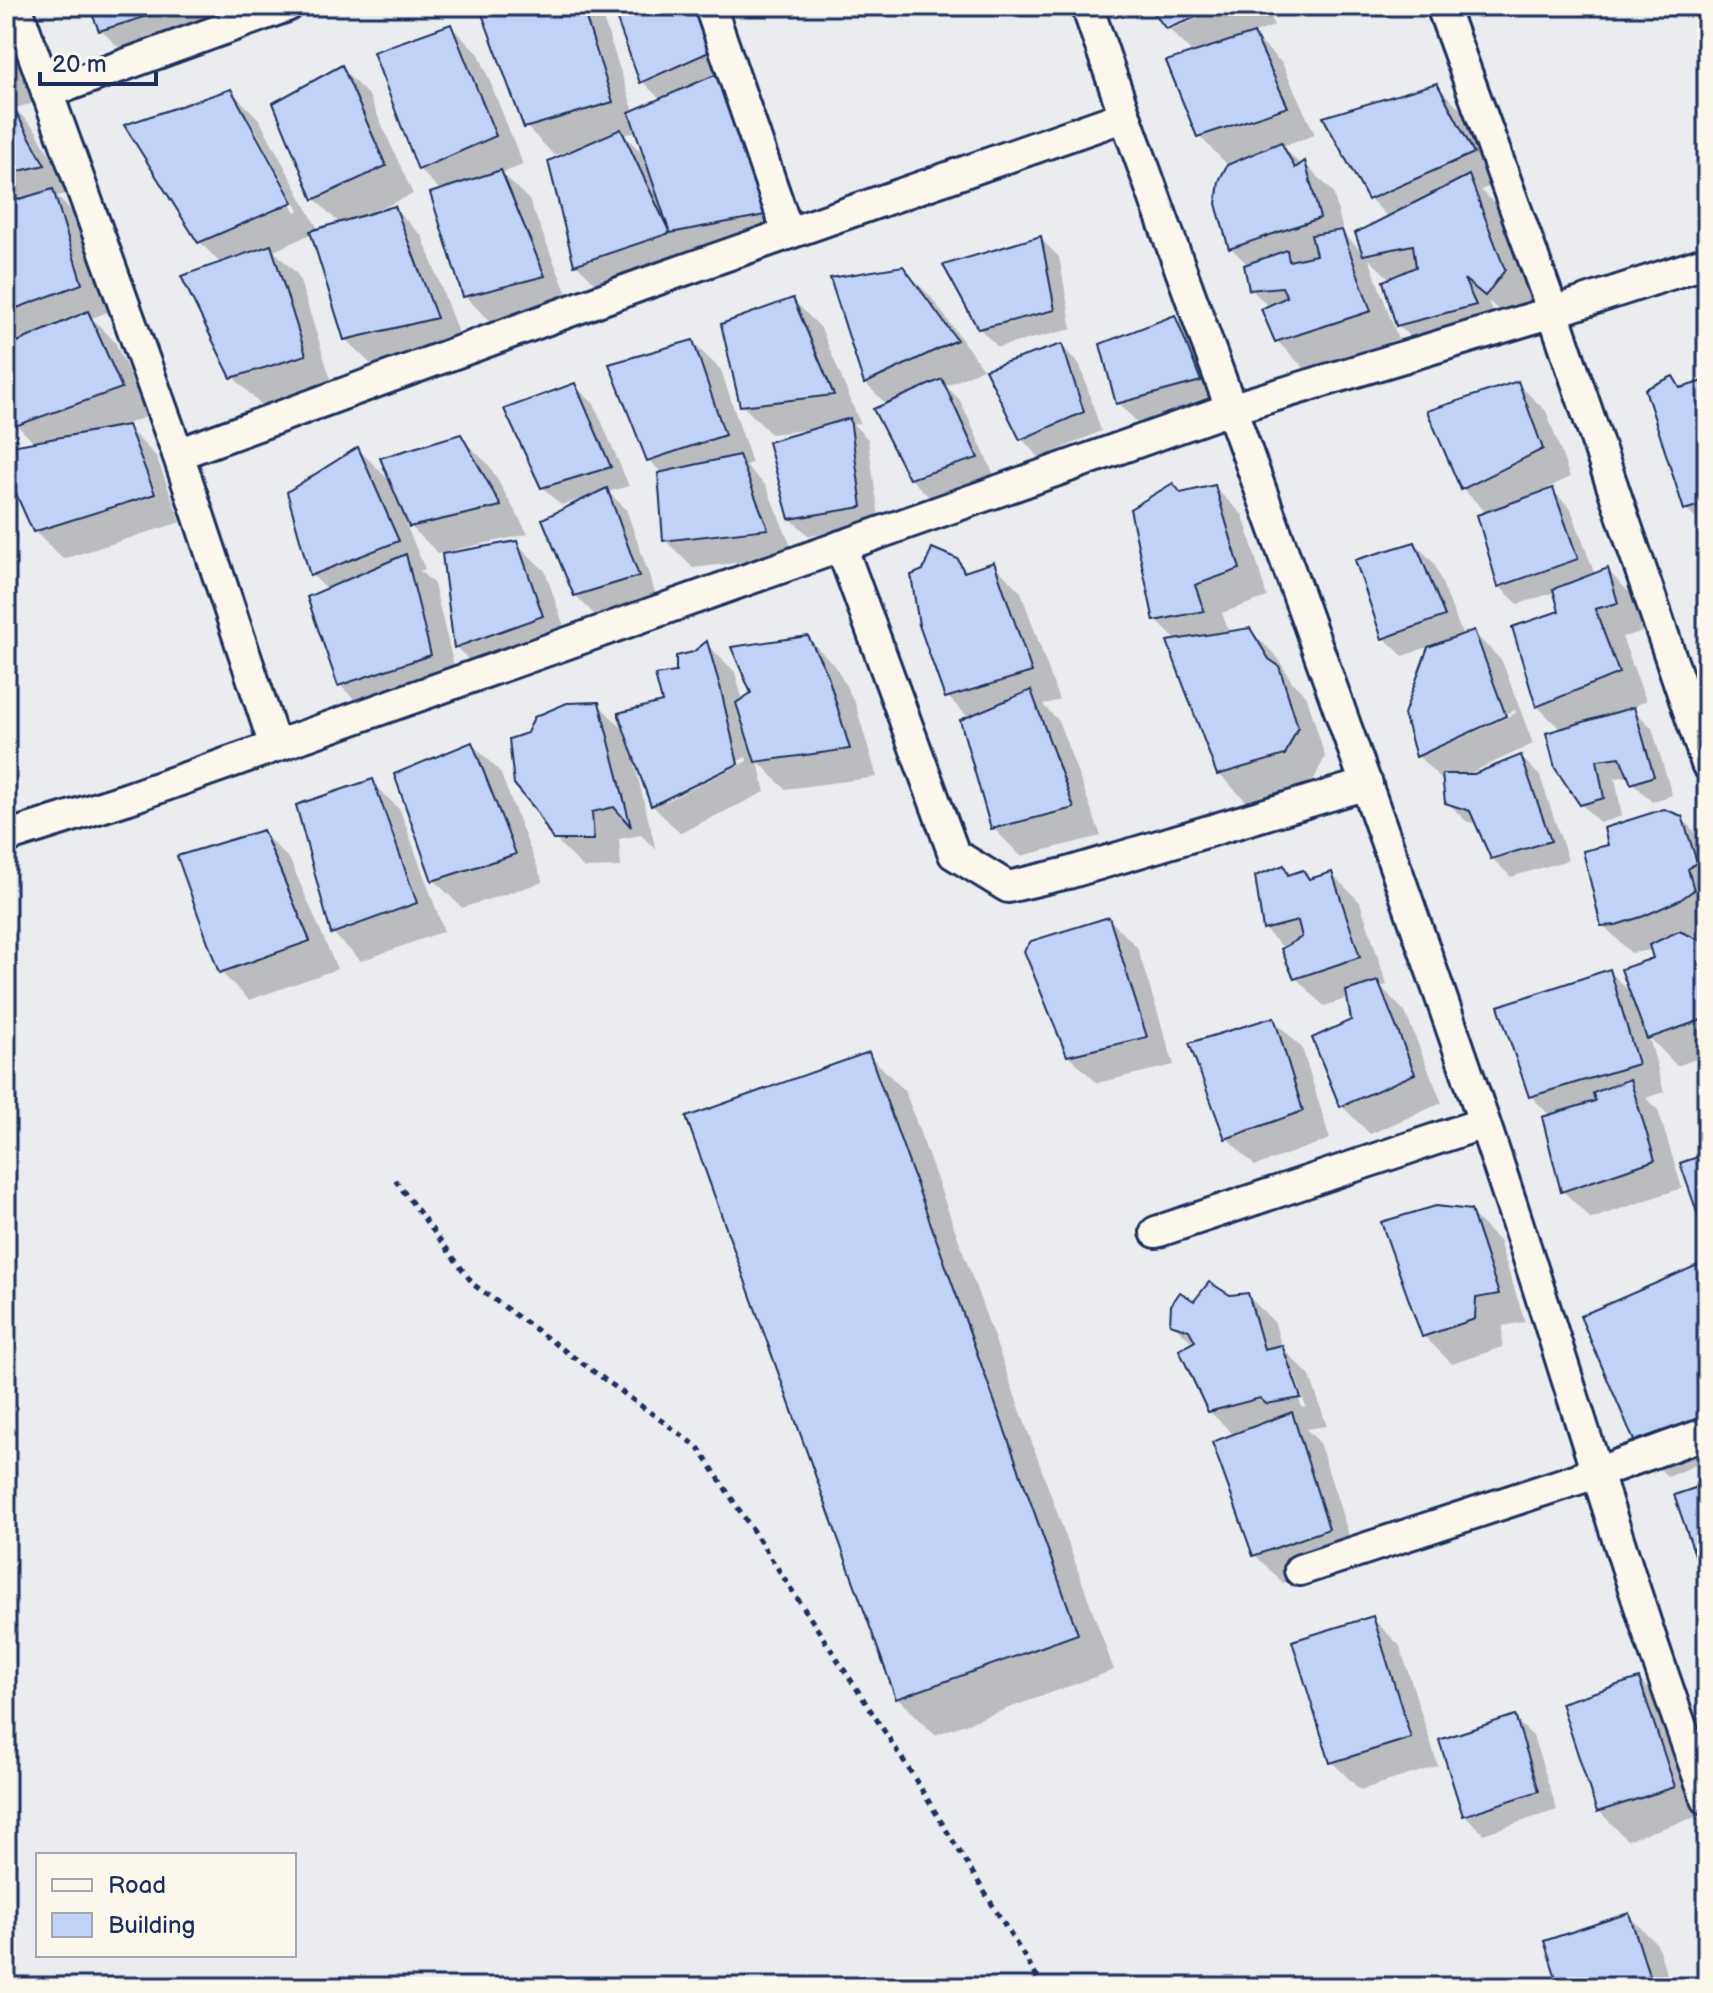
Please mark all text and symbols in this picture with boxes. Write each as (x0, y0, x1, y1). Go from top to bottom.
scale bar (40, 36, 156, 86)
text: 20 m (52, 50, 107, 79)
legend (36, 1853, 296, 1957)
text: Road (108, 1871, 166, 1900)
text: Building (108, 1911, 195, 1940)

